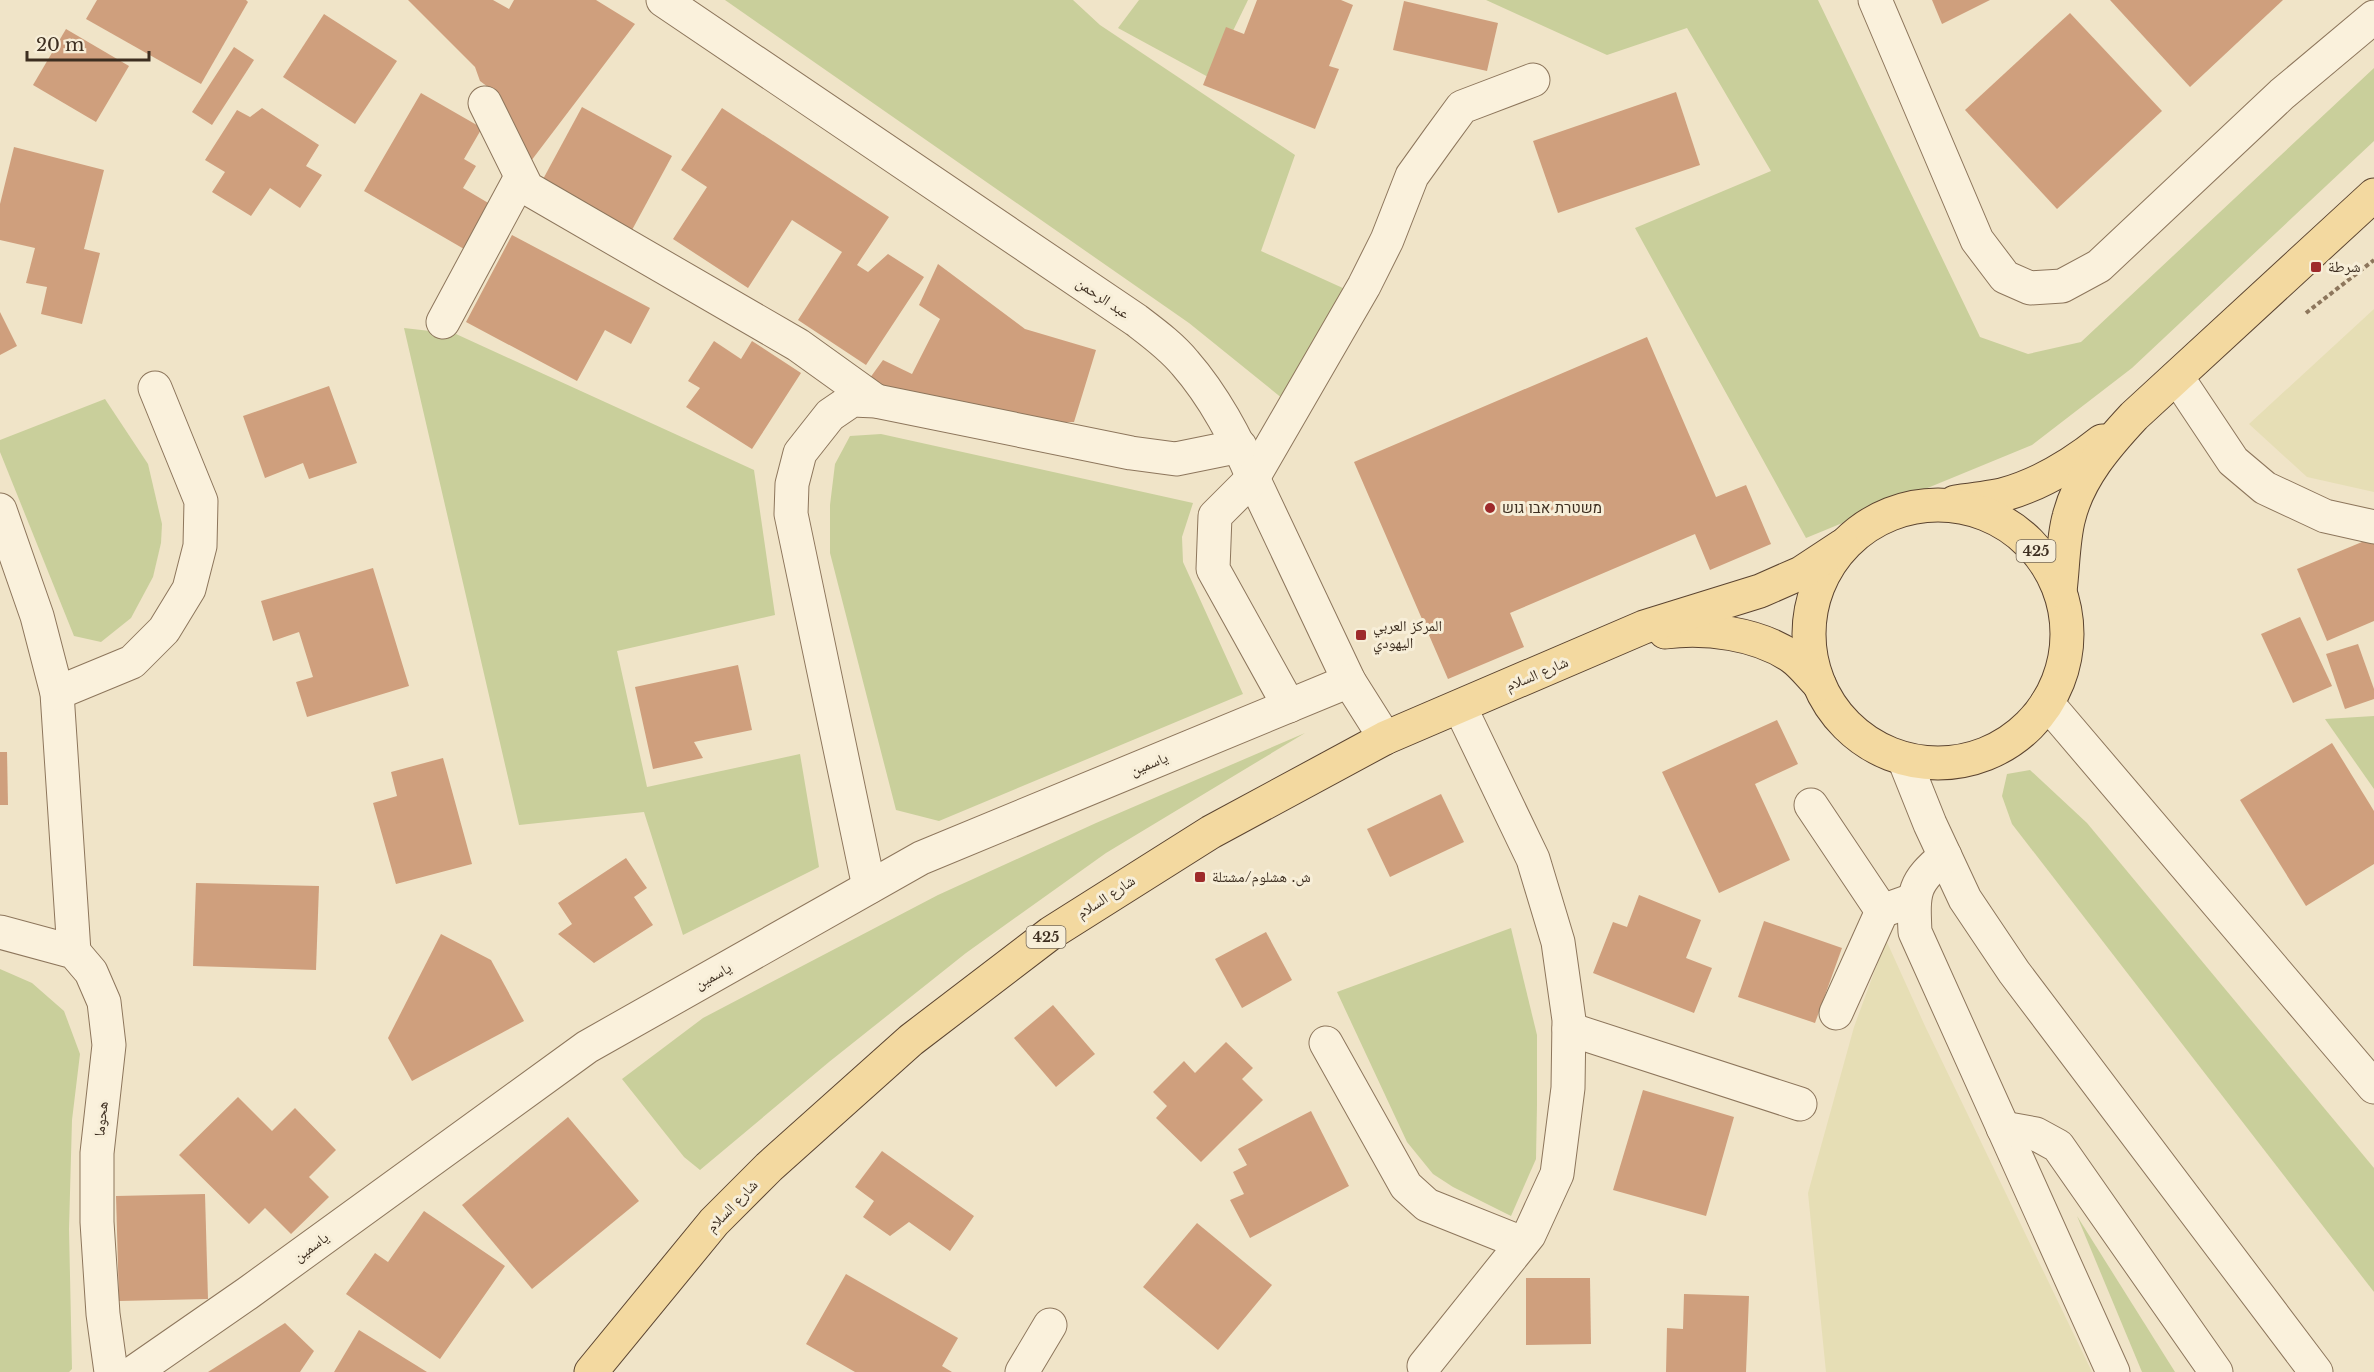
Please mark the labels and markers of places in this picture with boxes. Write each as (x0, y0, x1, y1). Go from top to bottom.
place label: شرطة (2328, 257, 2361, 276)
marker: شرطة (2309, 260, 2323, 274)
place label: משטרת אבו גוש (1502, 498, 1602, 517)
marker: משטרת אבו גוש (1483, 501, 1497, 515)
place label: المركز العربي اليهودي (1373, 616, 1442, 655)
marker: المركز العربي اليهودي (1354, 628, 1368, 642)
place label: ش. هشلوم/مشتلة (1212, 867, 1311, 887)
marker: ش. هشلوم/مشتلة (1193, 870, 1207, 884)

